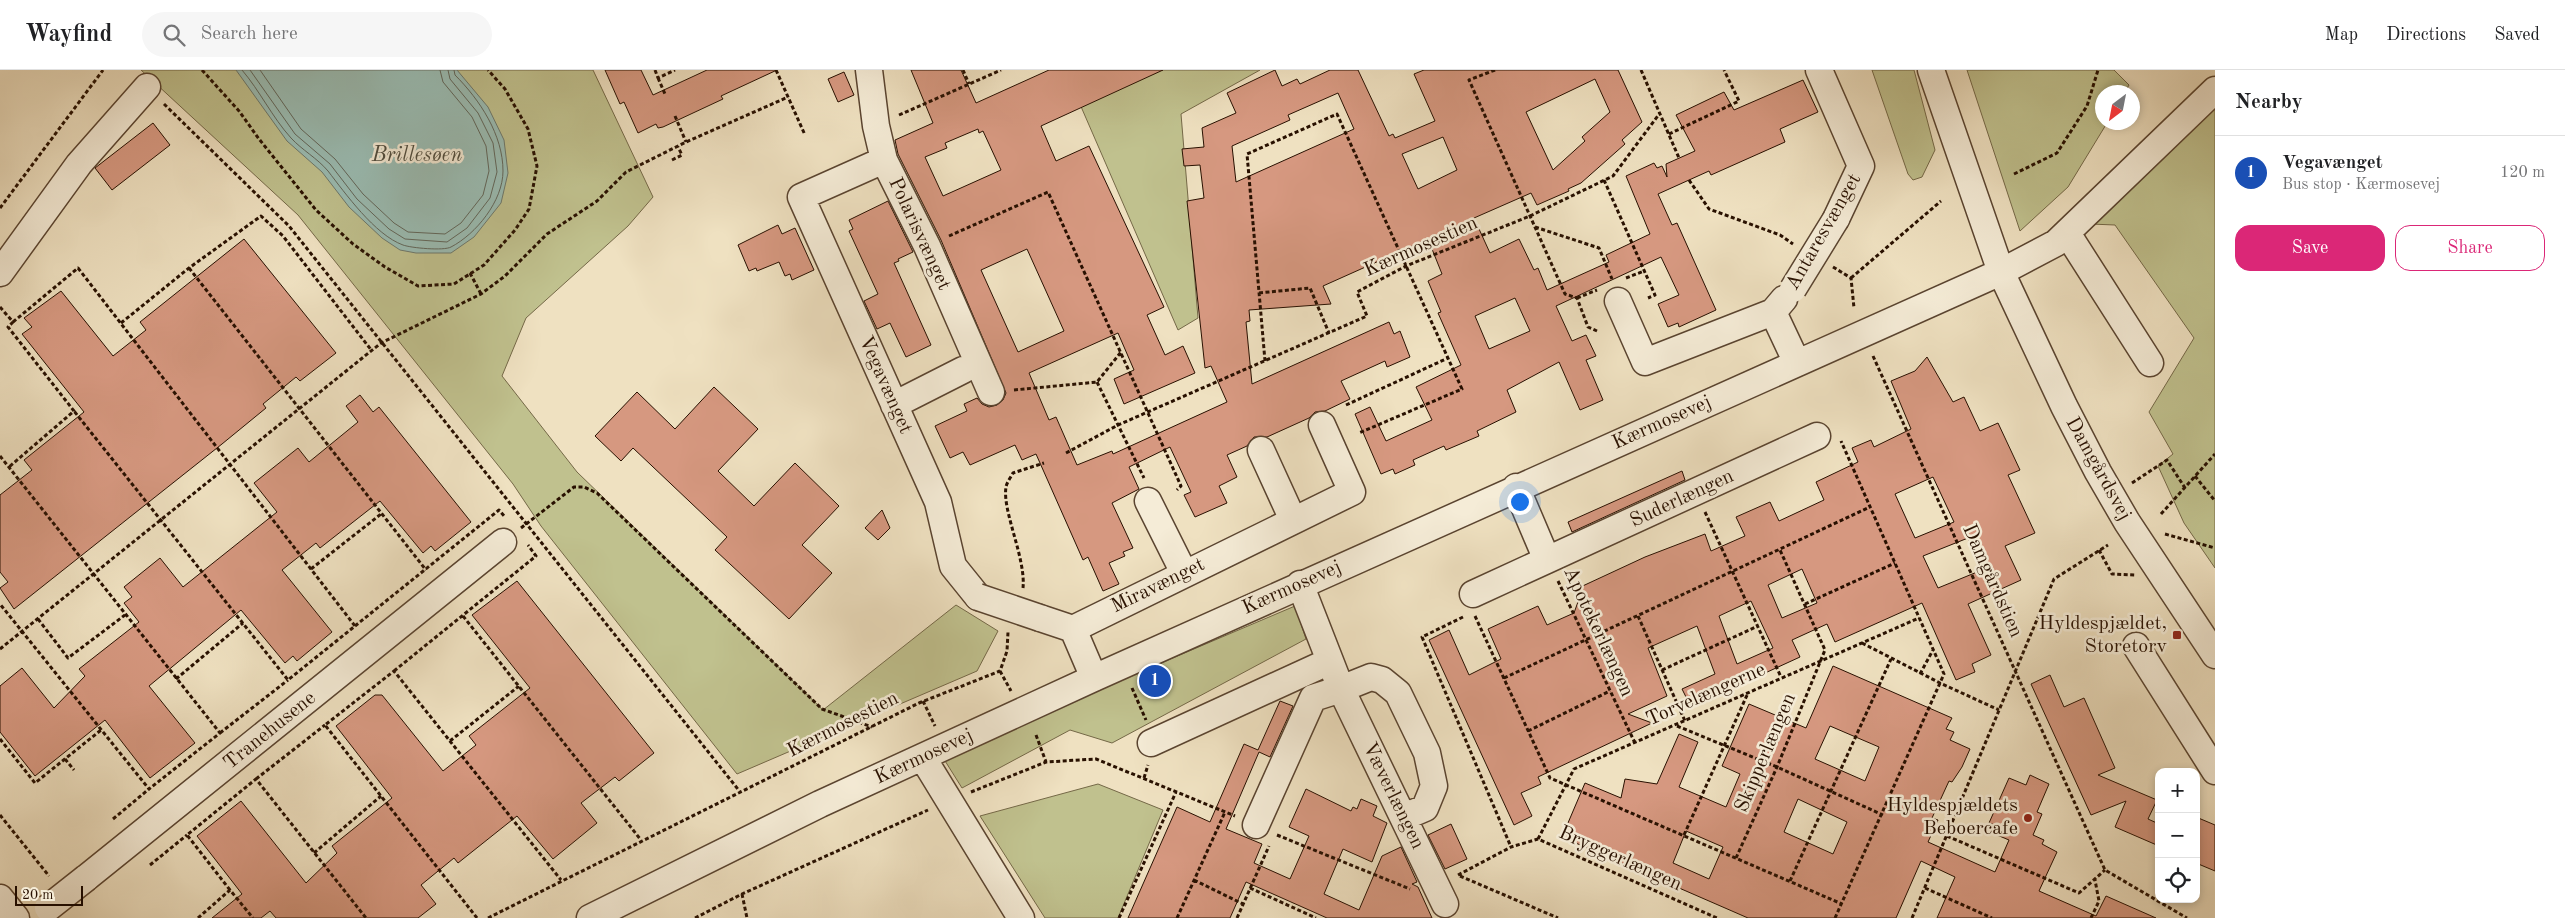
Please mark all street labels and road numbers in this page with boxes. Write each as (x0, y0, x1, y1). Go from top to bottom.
street label: Antaresvænget (1783, 170, 1865, 294)
street label: Polarisvænget (884, 175, 954, 293)
street label: Kærmosestien (1361, 213, 1481, 281)
street label: Vegavænget (855, 333, 915, 437)
street label: Kærmosevej (1609, 392, 1715, 454)
street label: Damgårdsvej (2061, 414, 2135, 524)
street label: Suderlængen (1627, 466, 1737, 532)
street label: Damgårdstien (1958, 521, 2026, 641)
street label: Miravænget (1108, 555, 1208, 617)
street label: Kærmosevej (1239, 557, 1345, 619)
street label: Apotekerlængen (1559, 564, 1637, 700)
street label: Torvelængerne (1643, 660, 1769, 730)
street label: Tranehusene (220, 688, 320, 774)
street label: Kærmosestien (784, 688, 902, 762)
street label: Skipperlængen (1732, 690, 1800, 816)
street label: Kærmosevej (872, 725, 976, 789)
street label: Væverlængen (1359, 740, 1427, 853)
street label: Bryggerlængen (1555, 823, 1685, 895)

